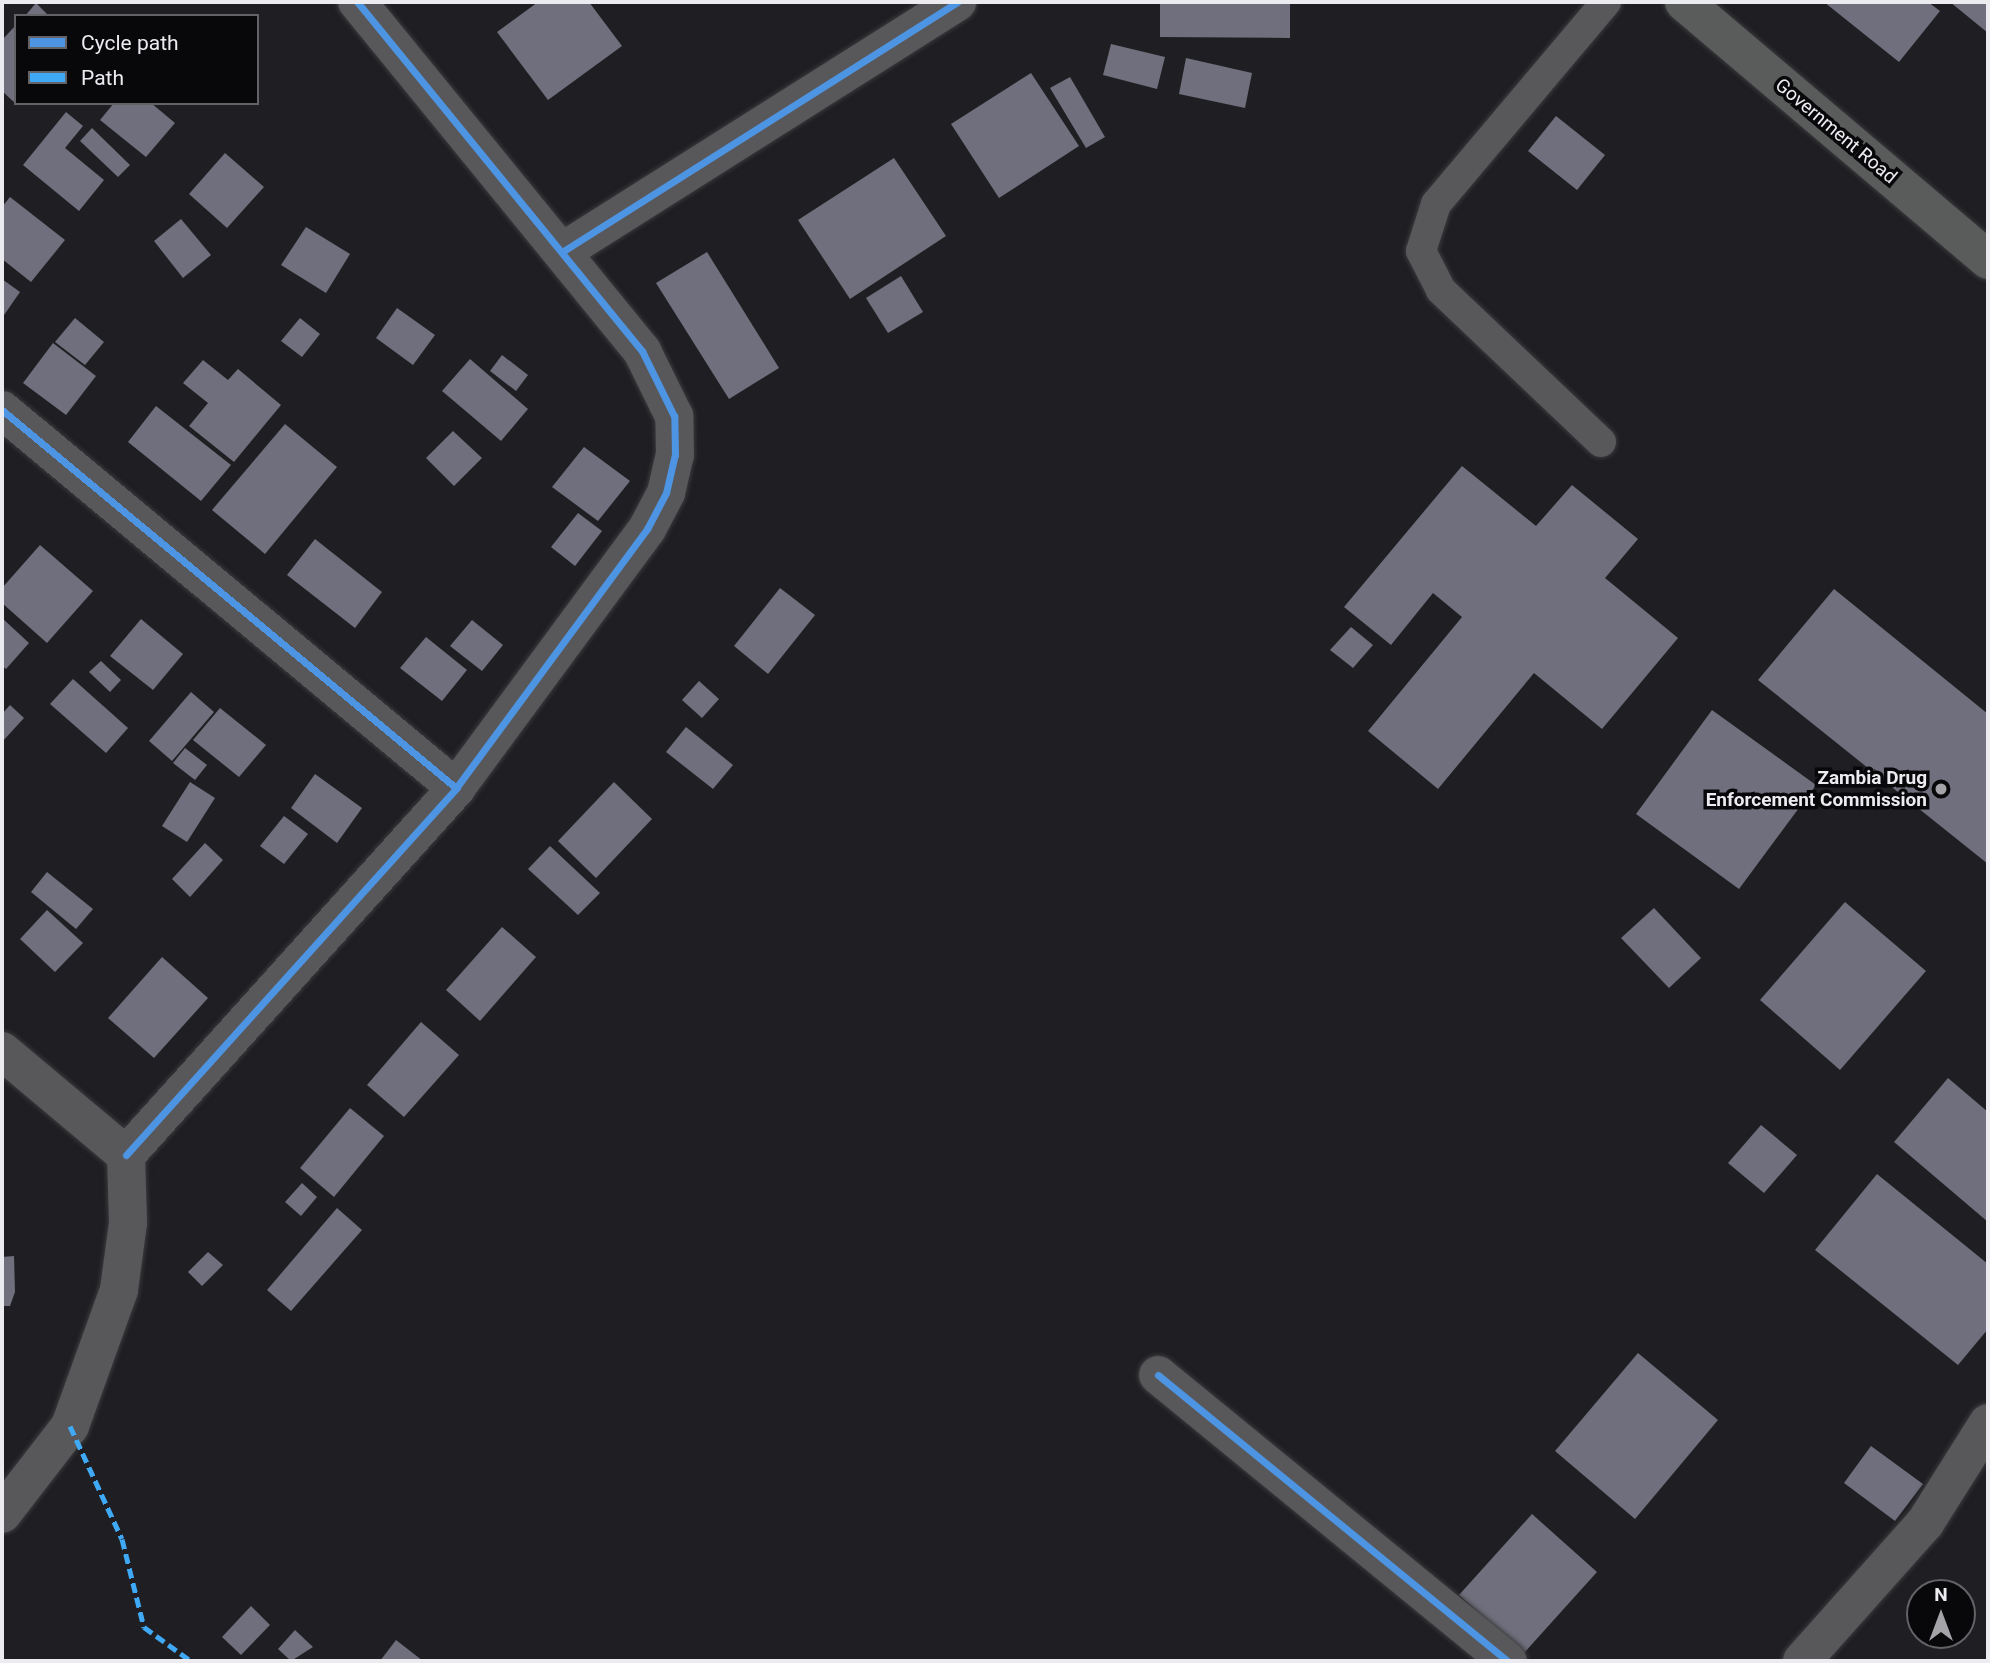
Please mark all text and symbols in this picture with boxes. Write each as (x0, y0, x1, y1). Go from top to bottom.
legend (14, 14, 259, 105)
text: Cycle path (81, 31, 179, 55)
text: Path (81, 66, 124, 90)
street label: Government Road (1771, 74, 1901, 188)
place label: Zambia Drug Enforcement Commission (1706, 767, 1927, 811)
marker: Zambia Drug Enforcement Commission (1933, 781, 1949, 797)
north arrow (1906, 1579, 1976, 1649)
text: N (1934, 1583, 1948, 1606)

